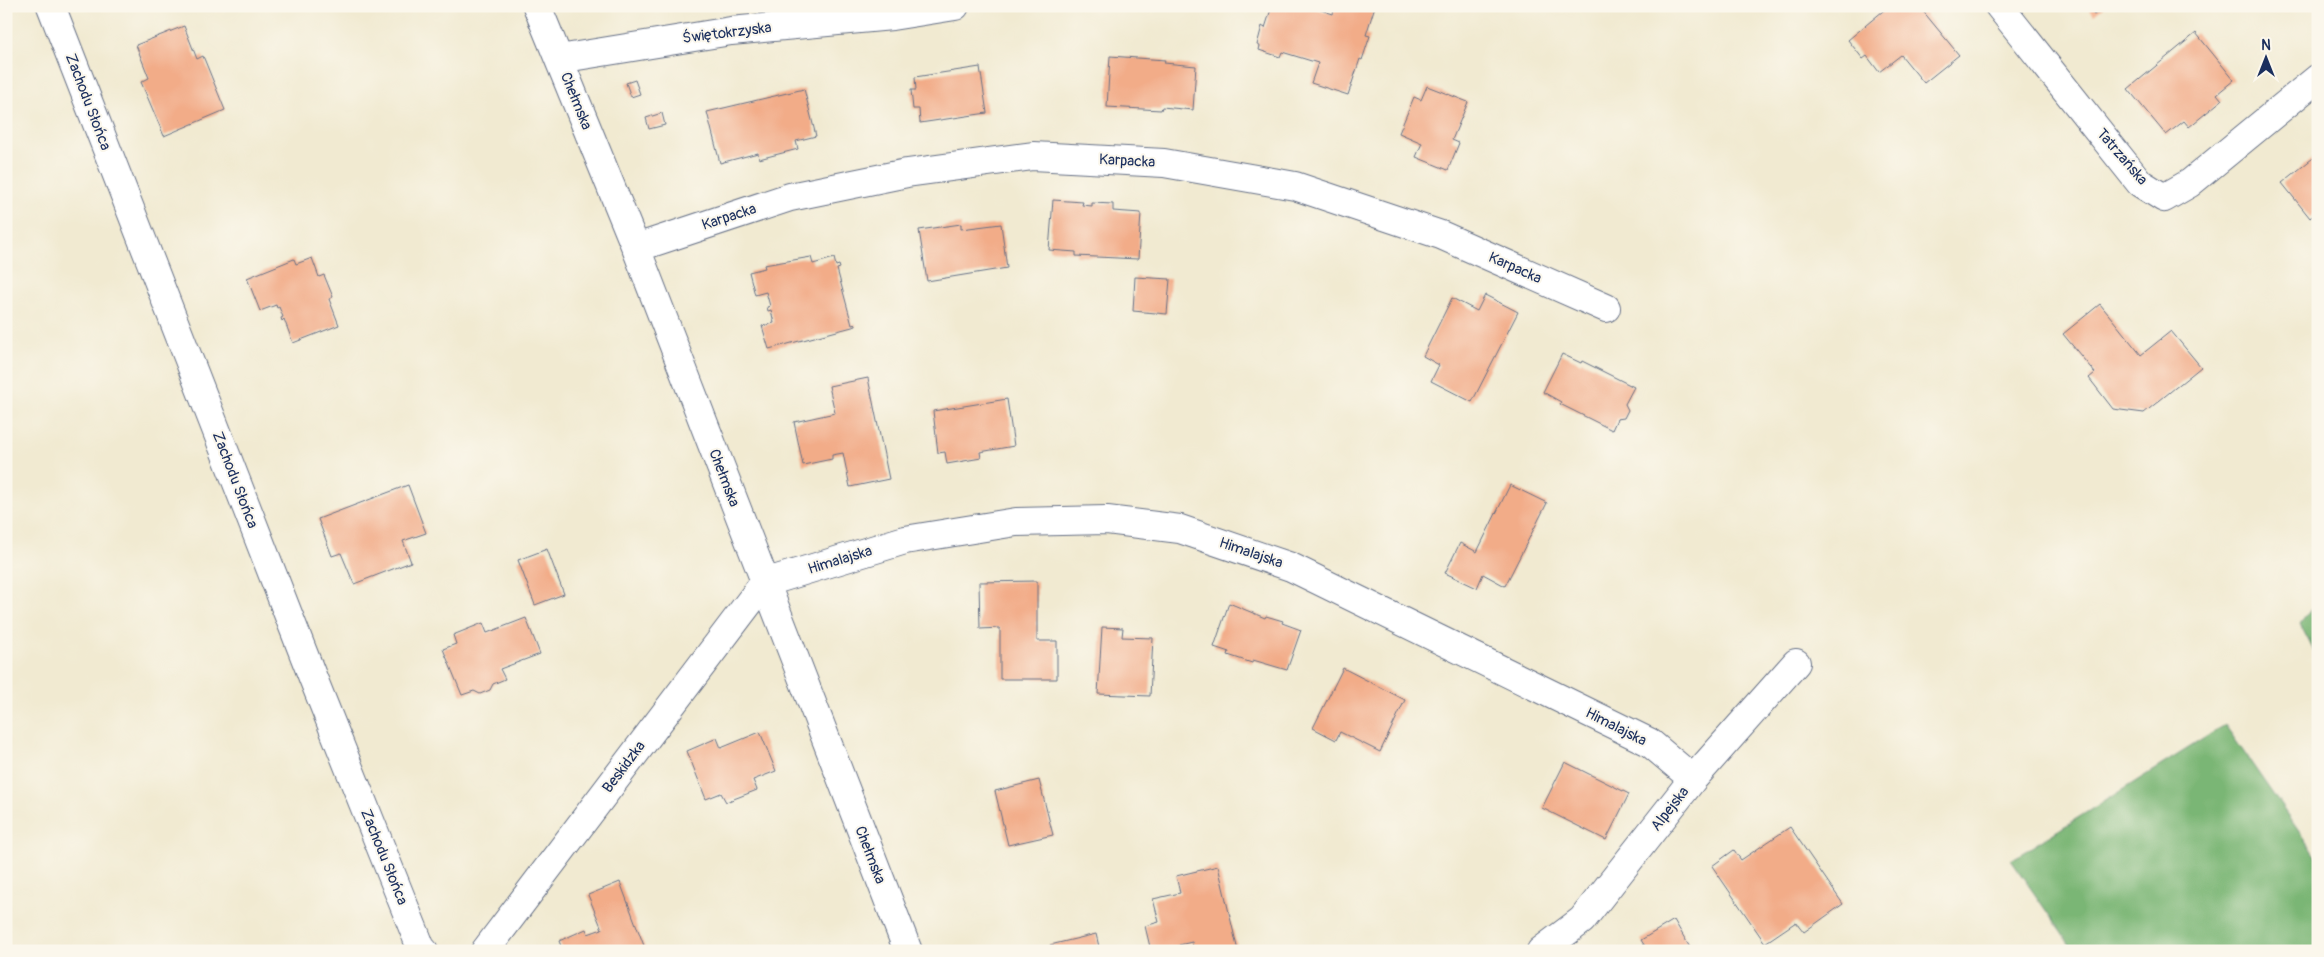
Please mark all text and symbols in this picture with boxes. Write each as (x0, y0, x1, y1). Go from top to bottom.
street label: Świętokrzyska (681, 18, 773, 48)
north arrow (2242, 32, 2292, 82)
text: N (2261, 37, 2271, 54)
street label: Zachodu Słońca (61, 51, 115, 153)
street label: Chełmska (556, 69, 596, 133)
street label: Tatrzańska (2092, 125, 2152, 189)
street label: Karpacka (1098, 150, 1156, 172)
street label: Karpacka (699, 199, 759, 235)
street label: Karpacka (1485, 248, 1545, 288)
street label: Zachodu Słońca (208, 429, 262, 531)
street label: Chełmska (704, 446, 744, 510)
street label: Himalajska (1217, 533, 1285, 573)
street label: Himalajska (806, 541, 874, 579)
street label: Himalajska (1582, 704, 1650, 750)
street label: Beskidzka (598, 737, 650, 797)
street label: Alpejska (1647, 783, 1693, 835)
street label: Zachodu Słońca (356, 806, 412, 908)
street label: Chełmska (850, 823, 890, 887)

